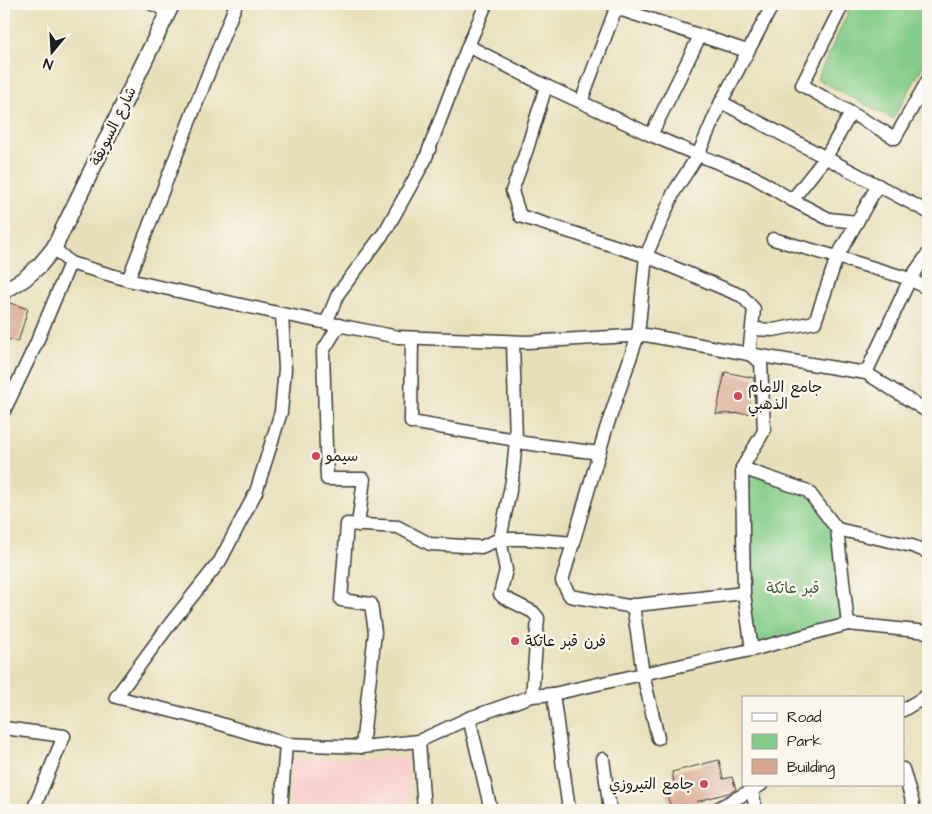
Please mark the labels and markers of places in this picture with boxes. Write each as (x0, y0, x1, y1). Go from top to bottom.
place label: جامع الامام الذهبي (748, 377, 822, 417)
marker: جامع الامام الذهبي (732, 390, 744, 402)
place label: سيمو (325, 446, 358, 467)
marker: سيمو (310, 450, 322, 462)
place label: فرن قبر عاتكة (525, 631, 606, 652)
marker: فرن قبر عاتكة (509, 635, 521, 647)
place label: جامع التيروزي (609, 774, 694, 795)
marker: جامع التيروزي (698, 778, 710, 790)

